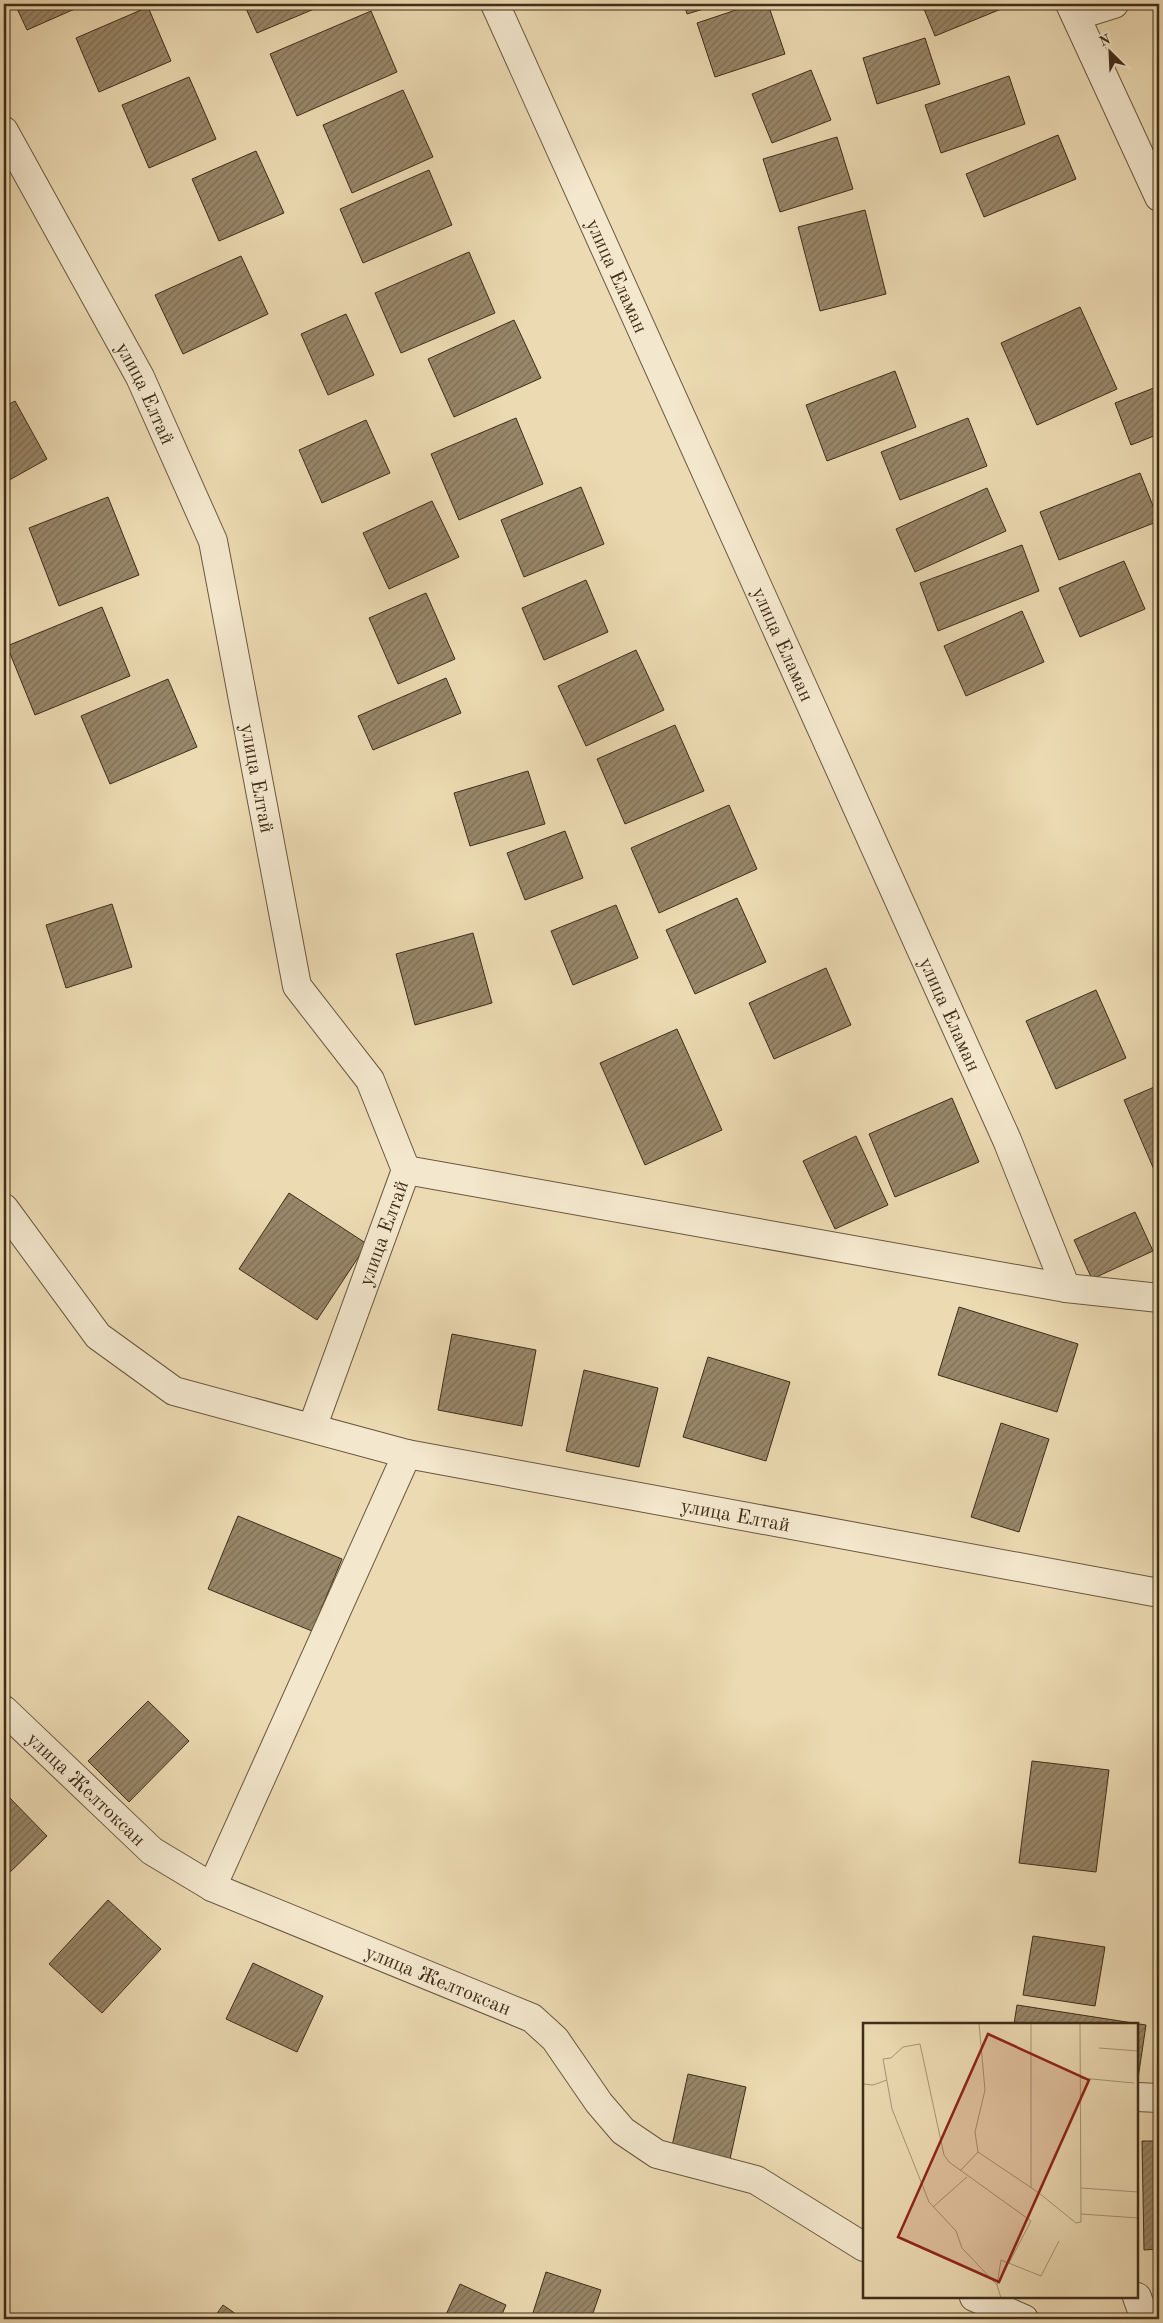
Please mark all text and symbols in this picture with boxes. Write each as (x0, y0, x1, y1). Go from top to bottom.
north arrow (1086, 28, 1136, 78)
text: N (1097, 32, 1113, 50)
street label: улица Еламан (581, 216, 650, 337)
street label: улица Елтай (111, 339, 177, 448)
street label: улица Еламан (747, 585, 816, 705)
street label: улица Елтай (236, 722, 276, 835)
street label: улица Еламан (914, 955, 983, 1075)
street label: улица Елтай (357, 1178, 413, 1289)
street label: улица Елтай (679, 1497, 791, 1537)
street label: улица Желтоксан (22, 1729, 148, 1851)
street label: улица Желтоксан (362, 1943, 513, 2020)
inset map (863, 2023, 1138, 2298)

